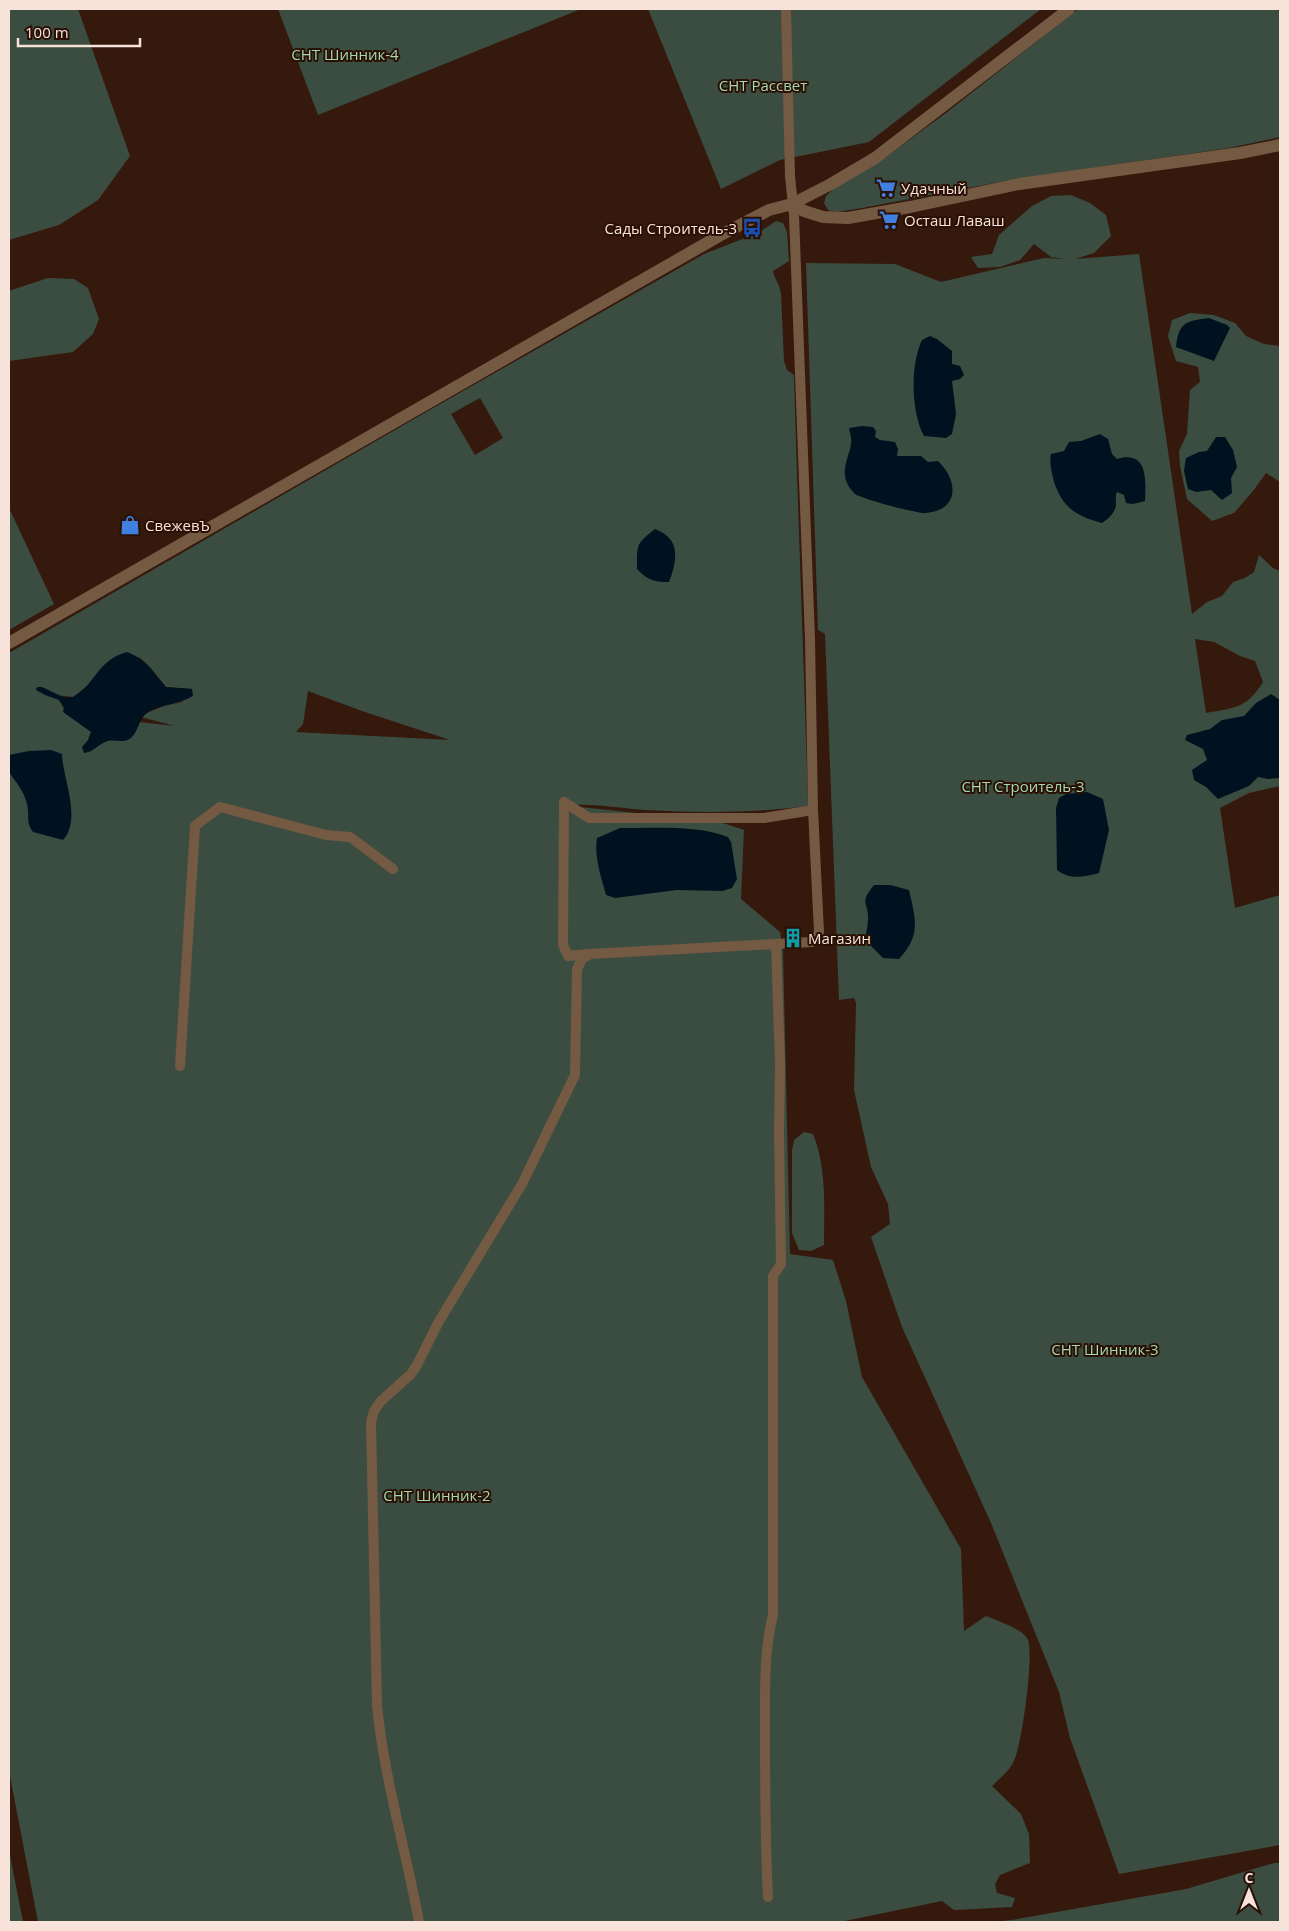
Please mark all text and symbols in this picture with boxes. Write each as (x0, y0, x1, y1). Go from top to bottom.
scale bar (18, 15, 140, 47)
text: 100 m (25, 22, 69, 42)
park label: СНТ Шинник-4 (291, 44, 399, 64)
park label: СНТ Рассвет (719, 75, 807, 95)
supermarket icon: Удачный (875, 177, 897, 199)
place label: Удачный (901, 178, 967, 198)
supermarket icon: Осташ Лаваш (878, 209, 900, 231)
place label: Осташ Лаваш (904, 210, 1005, 230)
bus stop icon: Сады Строитель-3 (741, 217, 763, 239)
place label: Сады Строитель-3 (605, 218, 737, 238)
shop icon: СвежевЪ (119, 514, 141, 536)
place label: СвежевЪ (145, 515, 210, 535)
park label: СНТ Строитель-3 (961, 776, 1085, 796)
building icon: Магазин (782, 927, 804, 949)
place label: Магазин (808, 928, 871, 948)
park label: СНТ Шинник-3 (1051, 1339, 1159, 1359)
park label: СНТ Шинник-2 (383, 1485, 491, 1505)
north arrow (1224, 1866, 1274, 1916)
text: С (1245, 1868, 1254, 1887)

